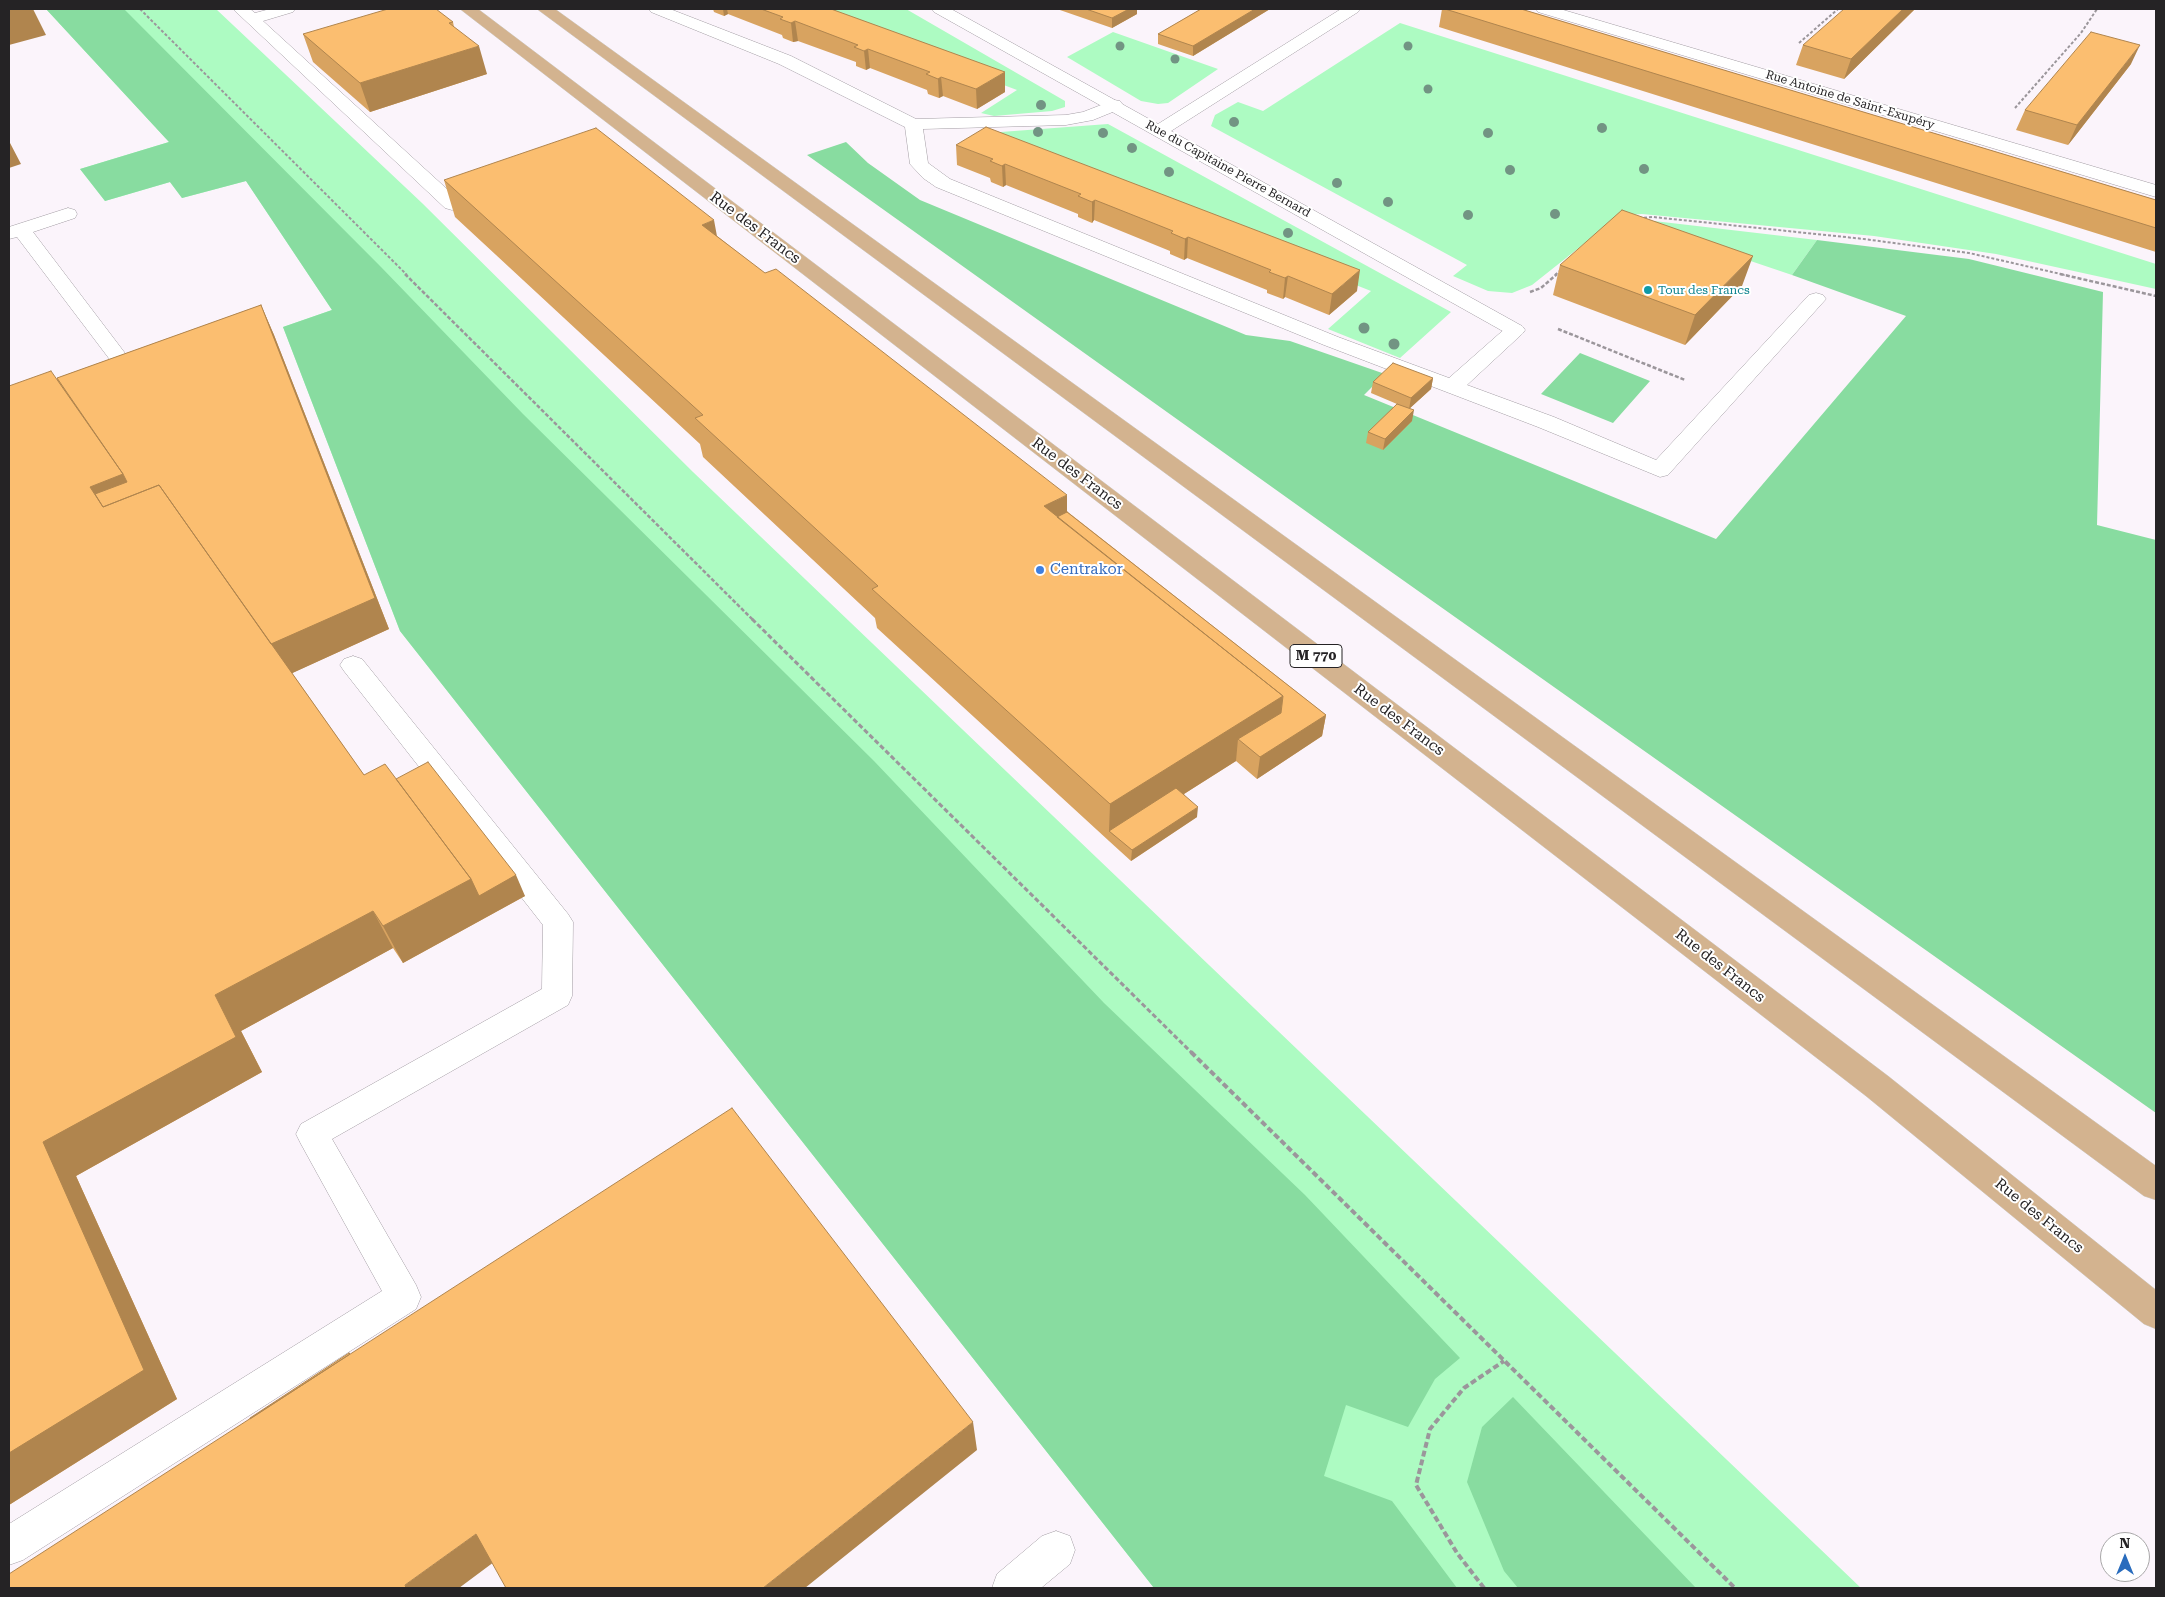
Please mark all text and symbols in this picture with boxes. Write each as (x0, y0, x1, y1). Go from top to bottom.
street label: Rue Antoine de Saint-Exupéry (1764, 67, 1936, 133)
street label: Rue du Capitaine Pierre Bernard (1143, 118, 1313, 220)
street label: Rue des Francs (706, 188, 804, 268)
place label: Tour des Francs (1658, 283, 1750, 297)
marker: Tour des Francs (1642, 284, 1654, 296)
street label: Rue des Francs (1028, 434, 1126, 514)
place label: Centrakor (1050, 561, 1123, 579)
marker: Centrakor (1034, 564, 1046, 576)
road number: M 770 (1290, 644, 1342, 668)
street label: Rue des Francs (1350, 680, 1448, 760)
street label: Rue des Francs (1672, 925, 1768, 1007)
street label: Rue des Francs (1991, 1175, 2087, 1257)
north arrow (2100, 1532, 2150, 1582)
text: N (2120, 1535, 2130, 1551)

